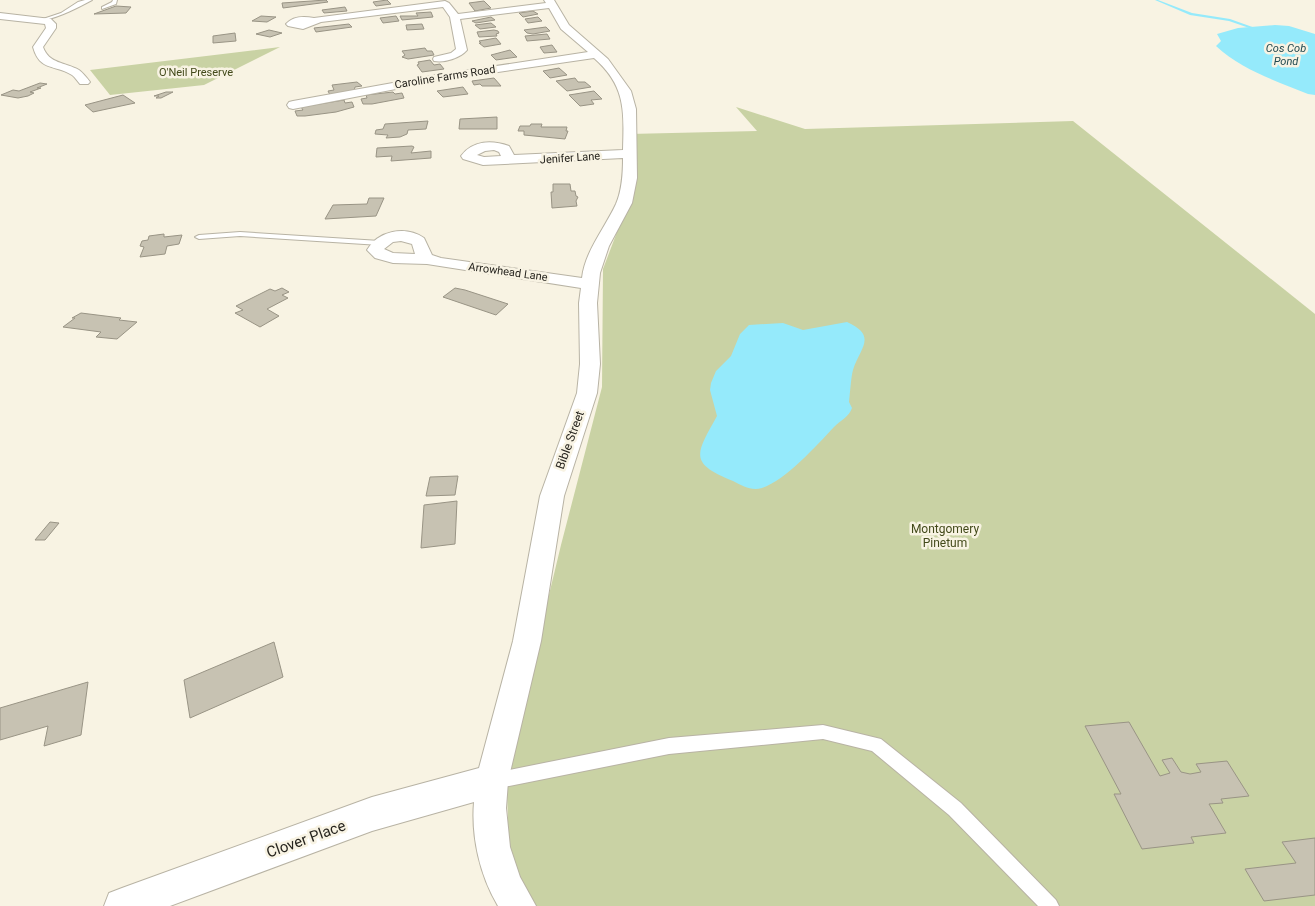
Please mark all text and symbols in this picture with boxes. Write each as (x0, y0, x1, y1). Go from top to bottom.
water label: Cos Cob Pond (1266, 42, 1306, 68)
street label: Caroline Farms Road (394, 63, 496, 91)
park label: O'Neil Preserve (159, 66, 233, 79)
street label: Jenifer Lane (539, 149, 601, 167)
street label: Arrowhead Lane (468, 260, 549, 284)
street label: Bible Street (553, 409, 587, 471)
park label: Montgomery Pinetum (911, 522, 979, 550)
street label: Clover Place (264, 816, 348, 862)

